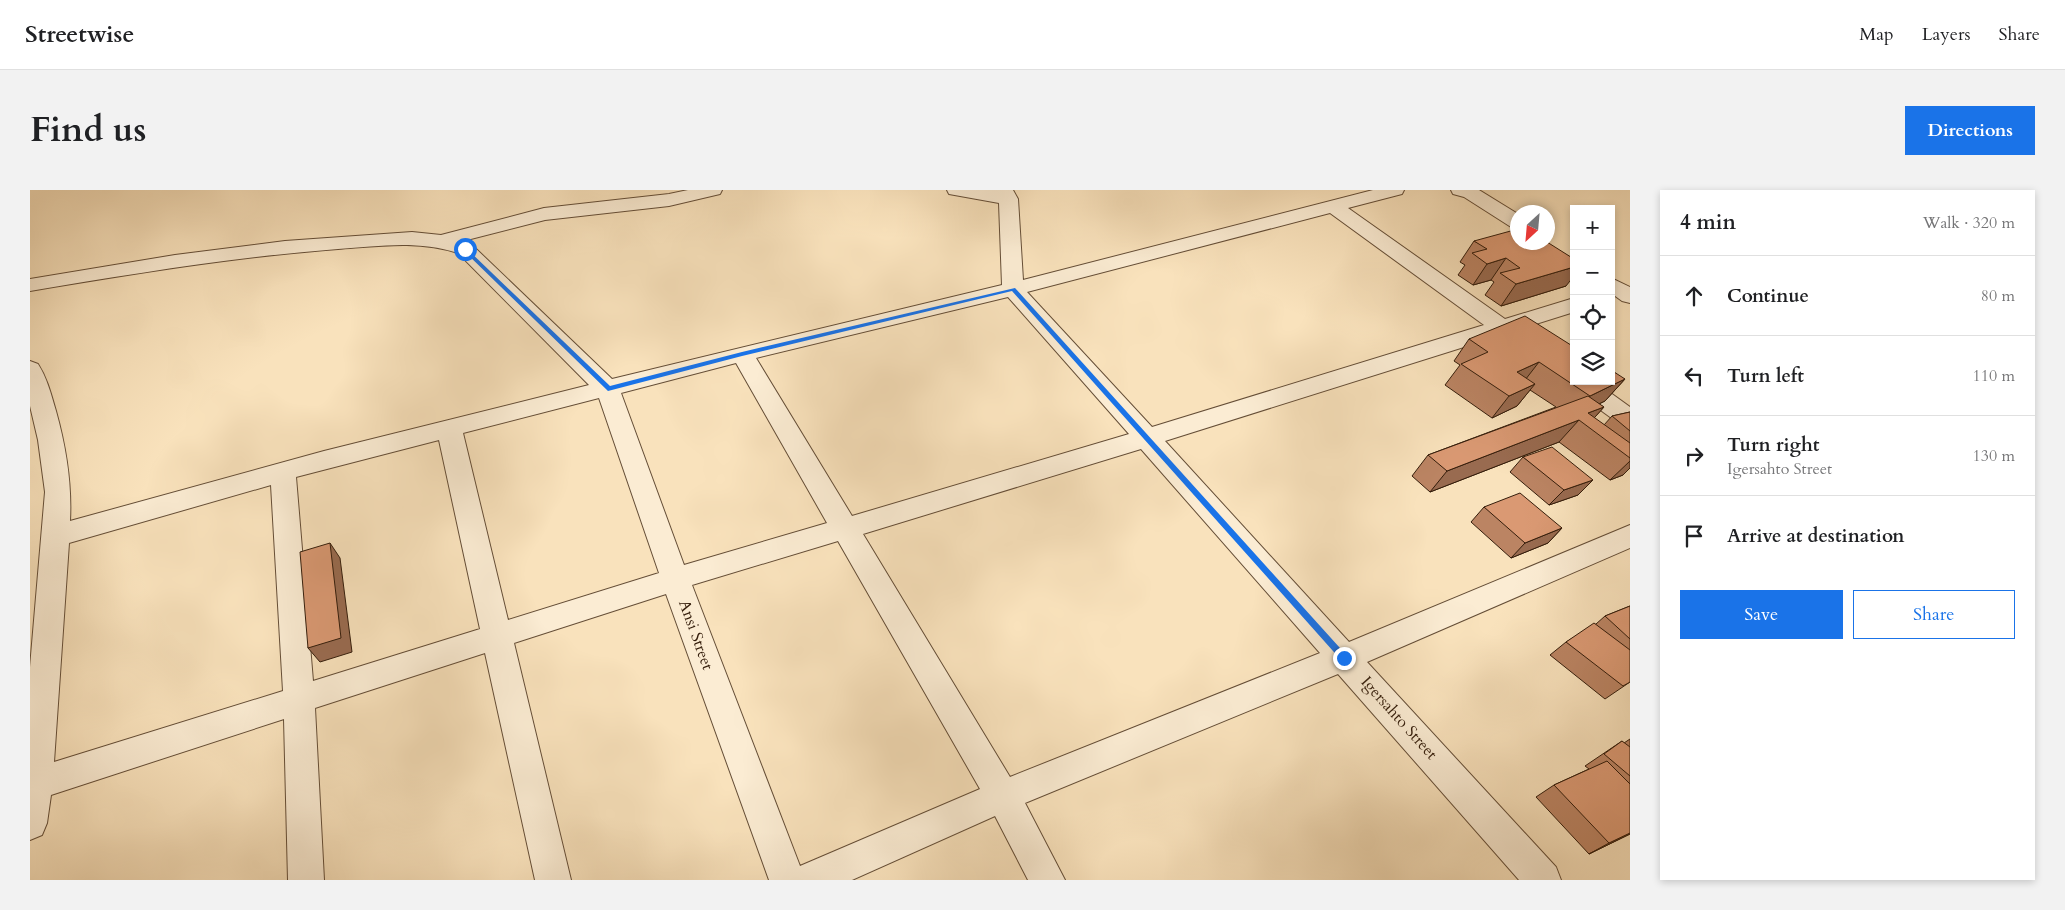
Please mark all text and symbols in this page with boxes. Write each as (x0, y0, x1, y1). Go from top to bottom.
text: Streetwise (25, 18, 134, 51)
text: Map (1859, 22, 1894, 47)
text: Layers (1922, 22, 1971, 47)
text: Share (1999, 22, 2040, 47)
text: Find us (30, 106, 146, 154)
button: Directions (1905, 106, 2035, 155)
north arrow (1510, 205, 1555, 250)
map controls (1570, 205, 1615, 385)
button: + (1570, 205, 1615, 250)
text: 4 min (1680, 208, 1736, 237)
text: Walk · 320 m (1923, 212, 2015, 234)
route start (454, 238, 477, 261)
button: − (1570, 250, 1615, 295)
icon: ahead (1680, 282, 1708, 310)
text: Continue (1727, 283, 1809, 309)
text: 80 m (1981, 285, 2015, 307)
button: locate (1570, 295, 1615, 340)
button: layers (1570, 340, 1615, 385)
icon: left (1680, 362, 1708, 390)
text: Turn left (1727, 363, 1804, 389)
text: 110 m (1973, 365, 2015, 387)
text: Turn right (1727, 432, 1819, 458)
icon: right (1680, 442, 1708, 470)
text: 130 m (1973, 445, 2015, 467)
text: Igersahto Street (1727, 458, 1832, 480)
icon: arrive (1680, 522, 1708, 550)
text: Arrive at destination (1727, 523, 1904, 549)
button: Save (1680, 590, 1843, 639)
button: Share (1853, 590, 2015, 639)
street label: Ansi Street (673, 597, 719, 673)
route end (1333, 647, 1356, 670)
street label: Igersahto Street (1356, 672, 1442, 764)

